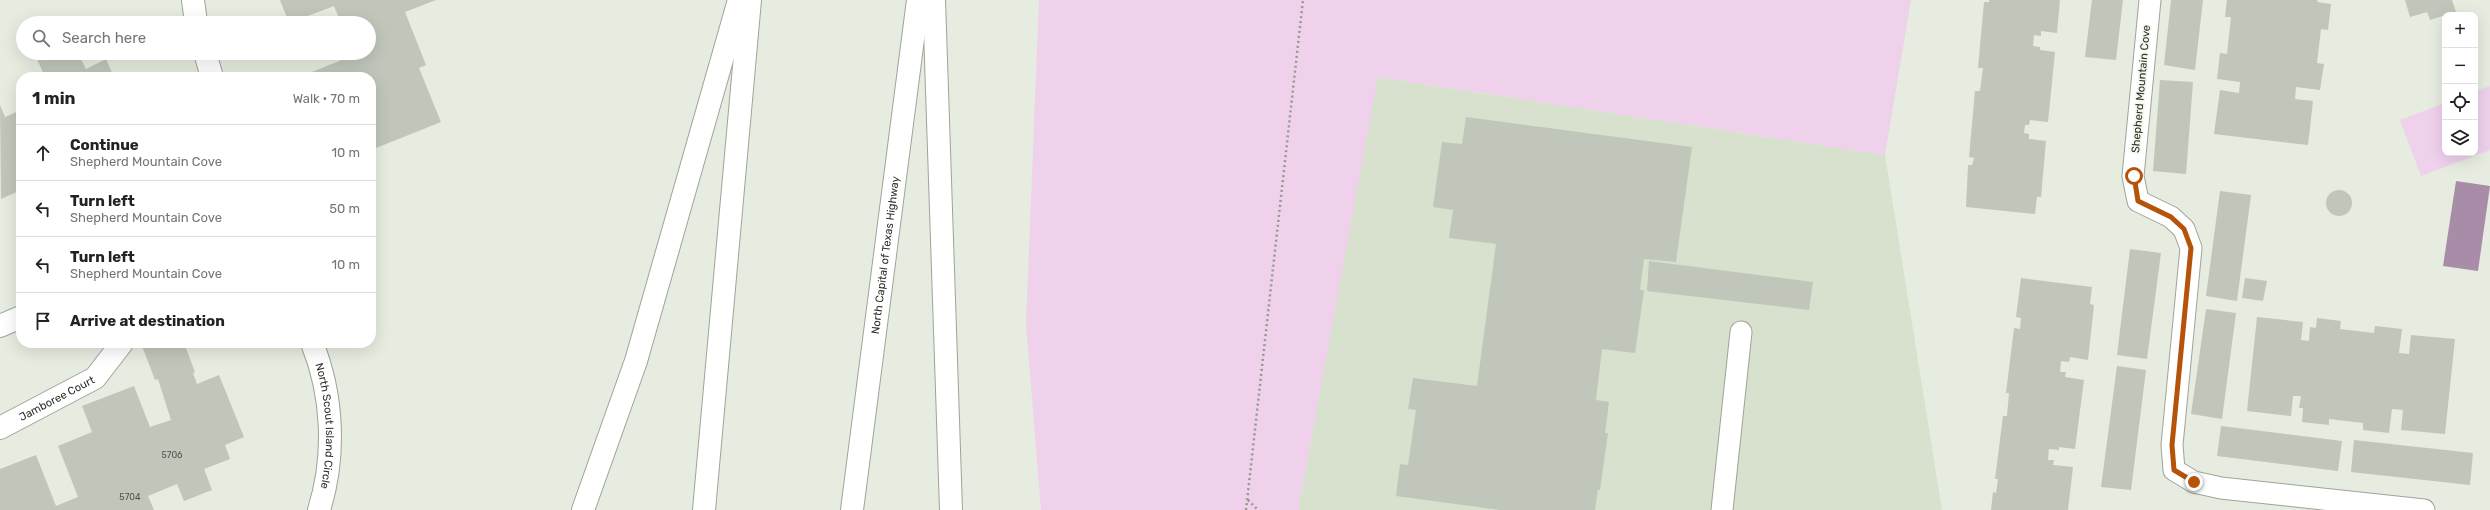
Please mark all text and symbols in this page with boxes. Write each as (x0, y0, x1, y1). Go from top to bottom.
map controls (2442, 12, 2478, 156)
button: + (2442, 12, 2478, 48)
search box (16, 16, 376, 60)
street label: Shepherd Mountain Cove (2129, 24, 2153, 154)
icon: search (30, 27, 52, 49)
text: Search here (62, 29, 146, 47)
button: − (2442, 48, 2478, 84)
button: locate (2442, 84, 2478, 120)
text: 1 min (32, 88, 75, 108)
text: Walk · 70 m (293, 91, 360, 106)
button: layers (2442, 120, 2478, 156)
text: Continue (70, 136, 139, 154)
icon: ahead (32, 142, 54, 164)
text: 10 m (331, 145, 360, 160)
text: Shepherd Mountain Cove (70, 154, 222, 169)
route start (2125, 167, 2143, 185)
street label: North Capital of Texas Highway (868, 175, 902, 335)
text: Turn left (70, 192, 135, 210)
icon: left (32, 198, 54, 220)
text: 50 m (329, 201, 360, 216)
text: Shepherd Mountain Cove (70, 210, 222, 225)
text: Turn left (70, 248, 135, 266)
icon: left (32, 254, 54, 276)
text: 10 m (331, 257, 360, 272)
text: Shepherd Mountain Cove (70, 266, 222, 281)
icon: arrive (32, 310, 54, 332)
text: Arrive at destination (70, 312, 225, 330)
street label: North Scout Island Circle (313, 361, 337, 490)
street label: Jamboree Court (17, 373, 97, 423)
house number: 5706 (161, 450, 183, 460)
route end (2185, 473, 2203, 491)
house number: 5704 (119, 492, 141, 502)

